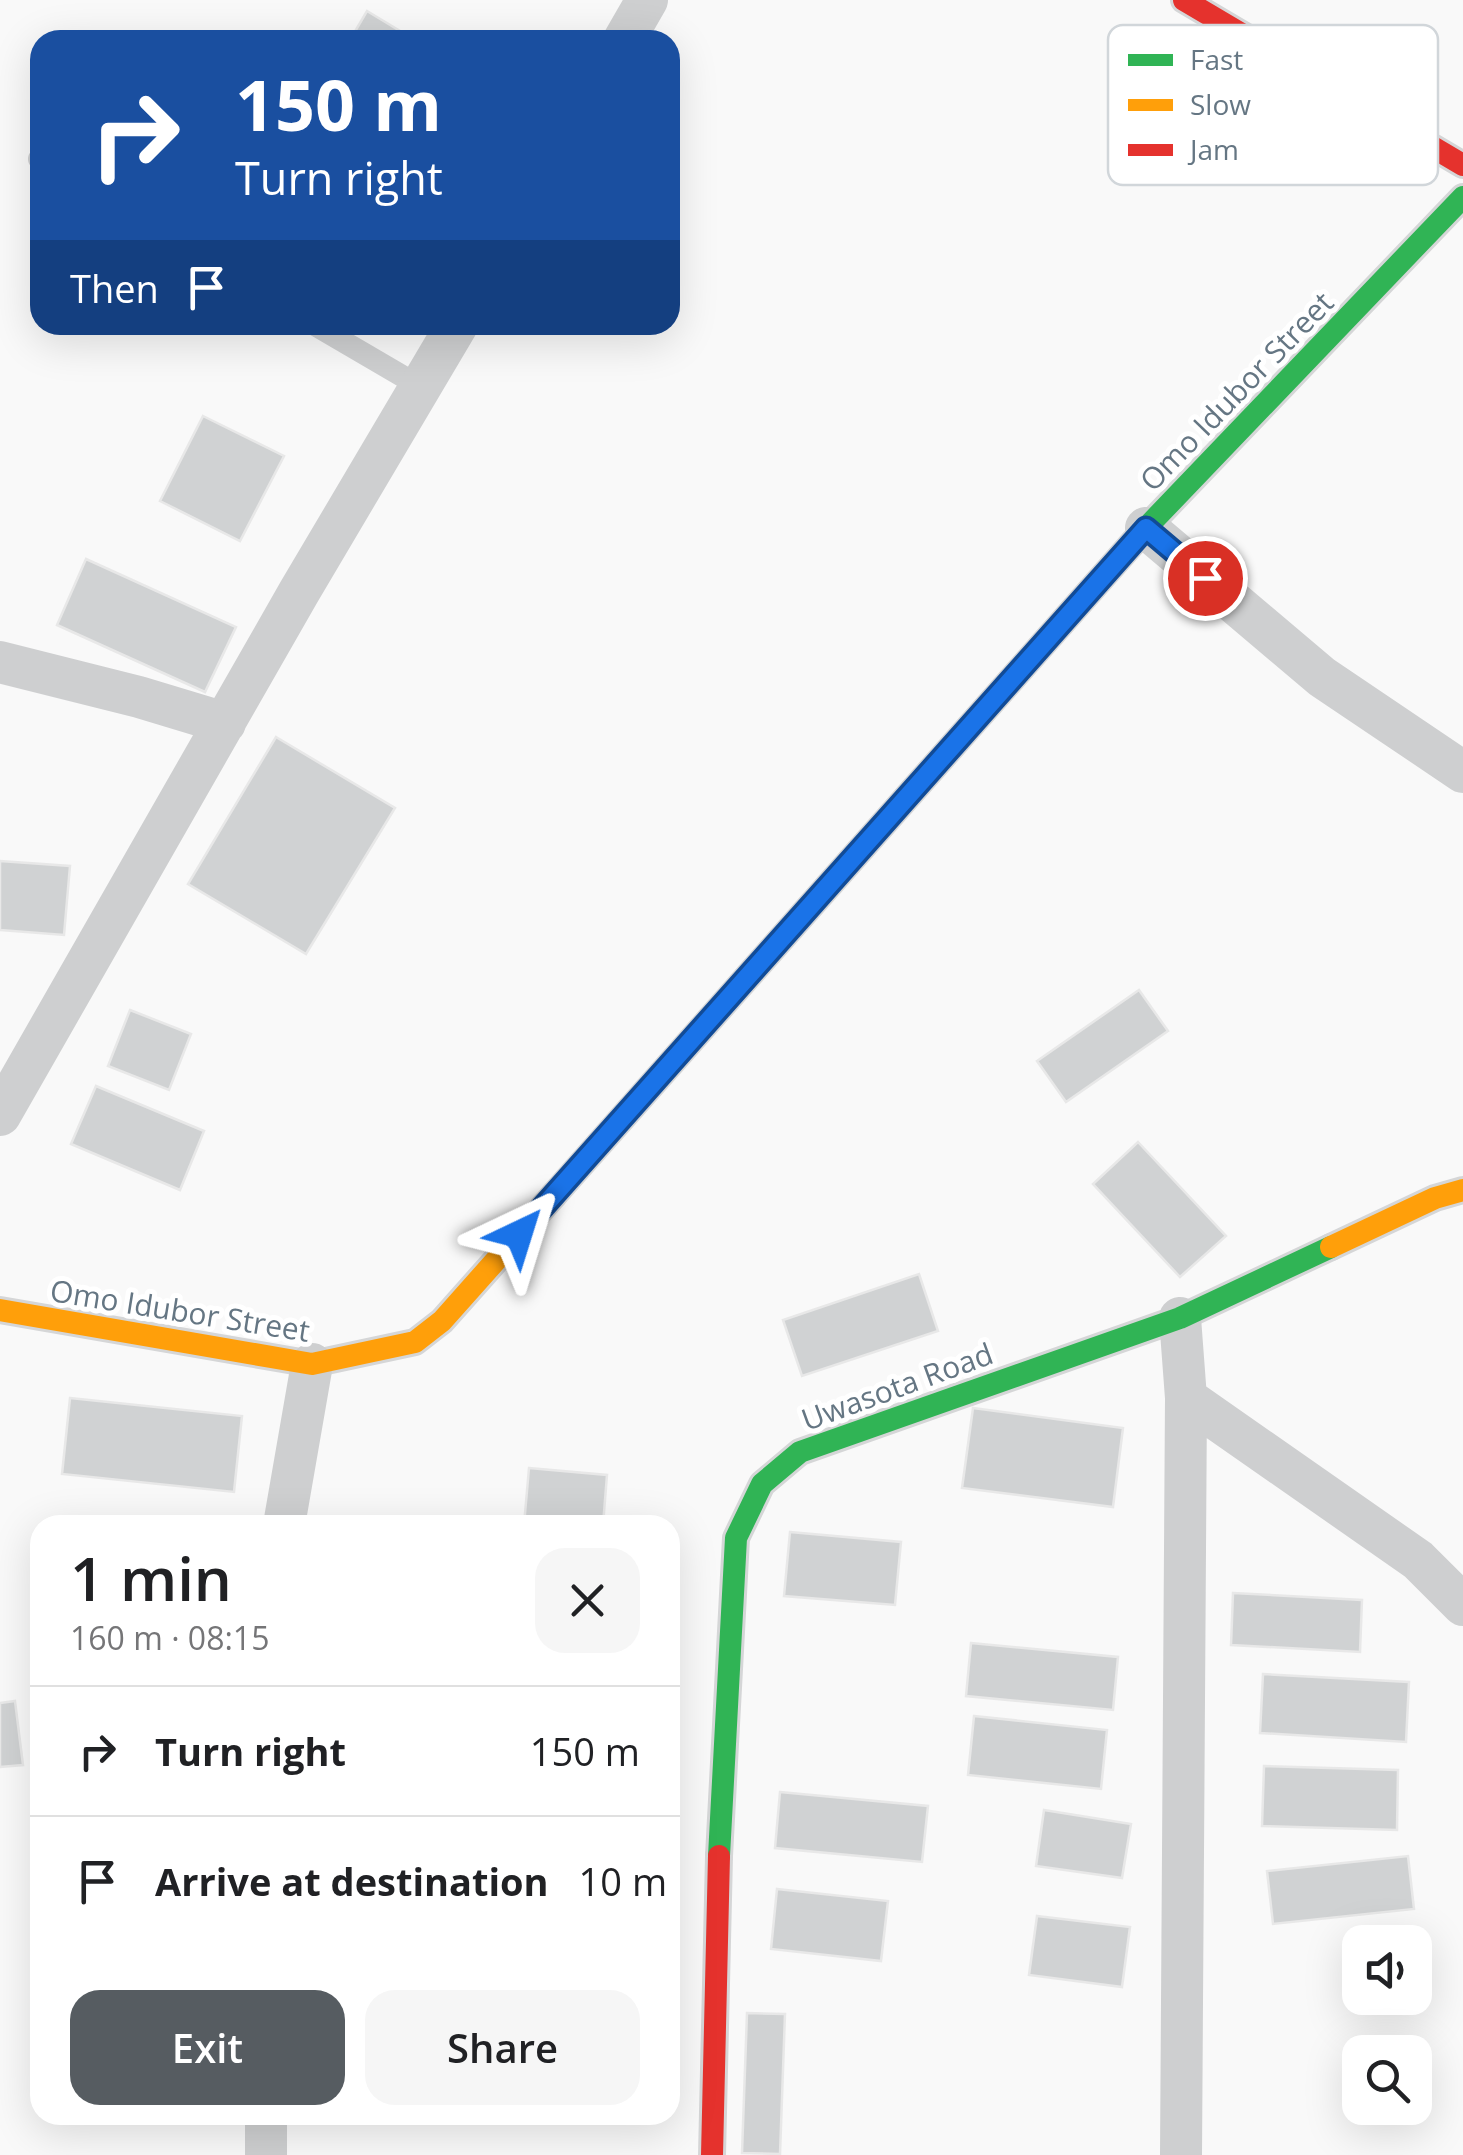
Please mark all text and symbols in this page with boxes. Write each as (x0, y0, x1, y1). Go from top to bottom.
legend (1108, 25, 1438, 185)
text: Fast (1190, 40, 1243, 78)
text: 150 m (235, 56, 442, 152)
icon: right (70, 70, 200, 200)
text: Slow (1190, 85, 1251, 123)
text: Jam (1187, 130, 1239, 168)
text: Turn right (235, 147, 443, 208)
icon: arrive (179, 260, 234, 315)
text: Then (70, 262, 159, 314)
street label: Omo Idubor Street (1130, 282, 1342, 500)
pin (1163, 536, 1248, 621)
icon: arrive (1178, 551, 1233, 606)
position arrow (467, 1182, 571, 1286)
street label: Omo Idubor Street (47, 1269, 313, 1351)
street label: Uwasota Road (796, 1332, 998, 1440)
text: 1 min (70, 1537, 232, 1619)
button: close (535, 1548, 640, 1653)
text: 160 m · 08:15 (70, 1616, 269, 1659)
icon: right (70, 1724, 125, 1779)
text: Turn right (155, 1725, 346, 1777)
text: 150 m (530, 1725, 640, 1777)
icon: arrive (70, 1854, 125, 1909)
text: Arrive at destination (155, 1855, 549, 1907)
text: 10 m (579, 1855, 667, 1907)
map controls (1342, 1925, 1432, 2125)
button: sound (1342, 1925, 1432, 2015)
button: Exit (70, 1990, 345, 2105)
button: Share (365, 1990, 640, 2105)
button: search (1342, 2035, 1432, 2125)

